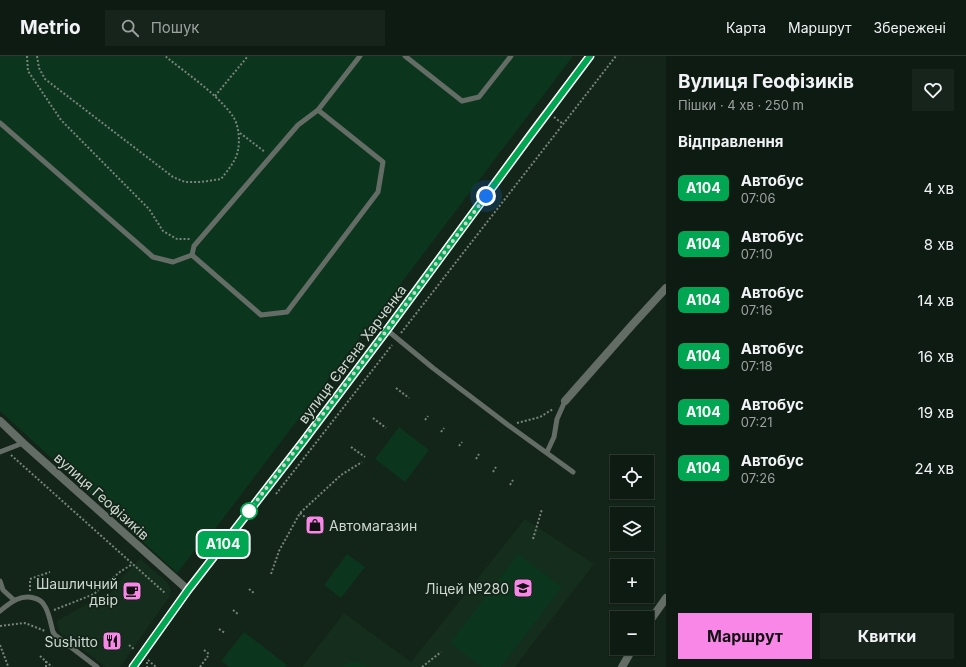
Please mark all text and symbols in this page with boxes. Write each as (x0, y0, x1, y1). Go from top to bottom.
search box (105, 10, 385, 46)
text: Metrio (20, 16, 81, 39)
icon: search (119, 17, 141, 39)
text: Пошук (151, 18, 199, 37)
text: Карта (726, 19, 766, 36)
text: Маршрут (788, 19, 852, 36)
text: Збережені (874, 19, 946, 36)
button: heart (912, 69, 954, 111)
text: Вулиця Геофізиків (678, 70, 854, 93)
text: Пішки · 4 хв · 250 m (678, 97, 804, 113)
text: Відправлення (678, 132, 784, 151)
text: Автобус (741, 171, 804, 190)
text: А104 (686, 179, 721, 196)
text: 4 хв (923, 179, 954, 198)
your location (476, 186, 496, 206)
text: 07:06 (741, 190, 776, 206)
text: Автобус (741, 227, 804, 246)
text: А104 (686, 235, 721, 252)
text: 8 хв (924, 235, 954, 254)
text: 07:10 (741, 246, 773, 262)
street label: вулиця Євгена Харченка (294, 281, 410, 427)
text: Автобус (741, 283, 804, 302)
text: А104 (686, 291, 721, 308)
text: 14 хв (917, 291, 954, 310)
text: 07:16 (741, 302, 773, 318)
text: Автобус (741, 339, 804, 358)
text: А104 (686, 347, 721, 364)
text: 16 хв (918, 347, 954, 366)
text: 07:18 (741, 358, 773, 374)
text: Автобус (741, 395, 804, 414)
text: А104 (686, 403, 721, 420)
text: 19 хв (918, 403, 954, 422)
text: 07:21 (741, 414, 773, 430)
street label: вулиця Геофізиків (51, 449, 153, 543)
text: Автобус (741, 451, 804, 470)
map controls (610, 455, 654, 655)
button: locate (610, 455, 654, 499)
text: А104 (686, 459, 721, 476)
text: 24 хв (915, 459, 954, 478)
text: 07:26 (741, 470, 775, 486)
unlabelled marker (240, 502, 258, 520)
button: layers (610, 507, 654, 551)
shop icon: Автомагазин (304, 514, 326, 536)
place label: Автомагазин (329, 517, 417, 534)
line badge: А104 (195, 531, 251, 557)
text: А104 (206, 535, 240, 552)
button: + (610, 559, 654, 603)
place label: Шашличний двір (36, 575, 118, 608)
school or university icon: Ліцей №280 (512, 577, 534, 599)
cafe icon: Шашличний двір (121, 580, 143, 602)
place label: Ліцей №280 (425, 580, 509, 597)
button: − (610, 611, 654, 655)
button: Маршрут (678, 613, 812, 659)
button: Квитки (820, 613, 954, 659)
restaurant icon: Sushitto (101, 630, 123, 652)
place label: Sushitto (45, 633, 98, 650)

